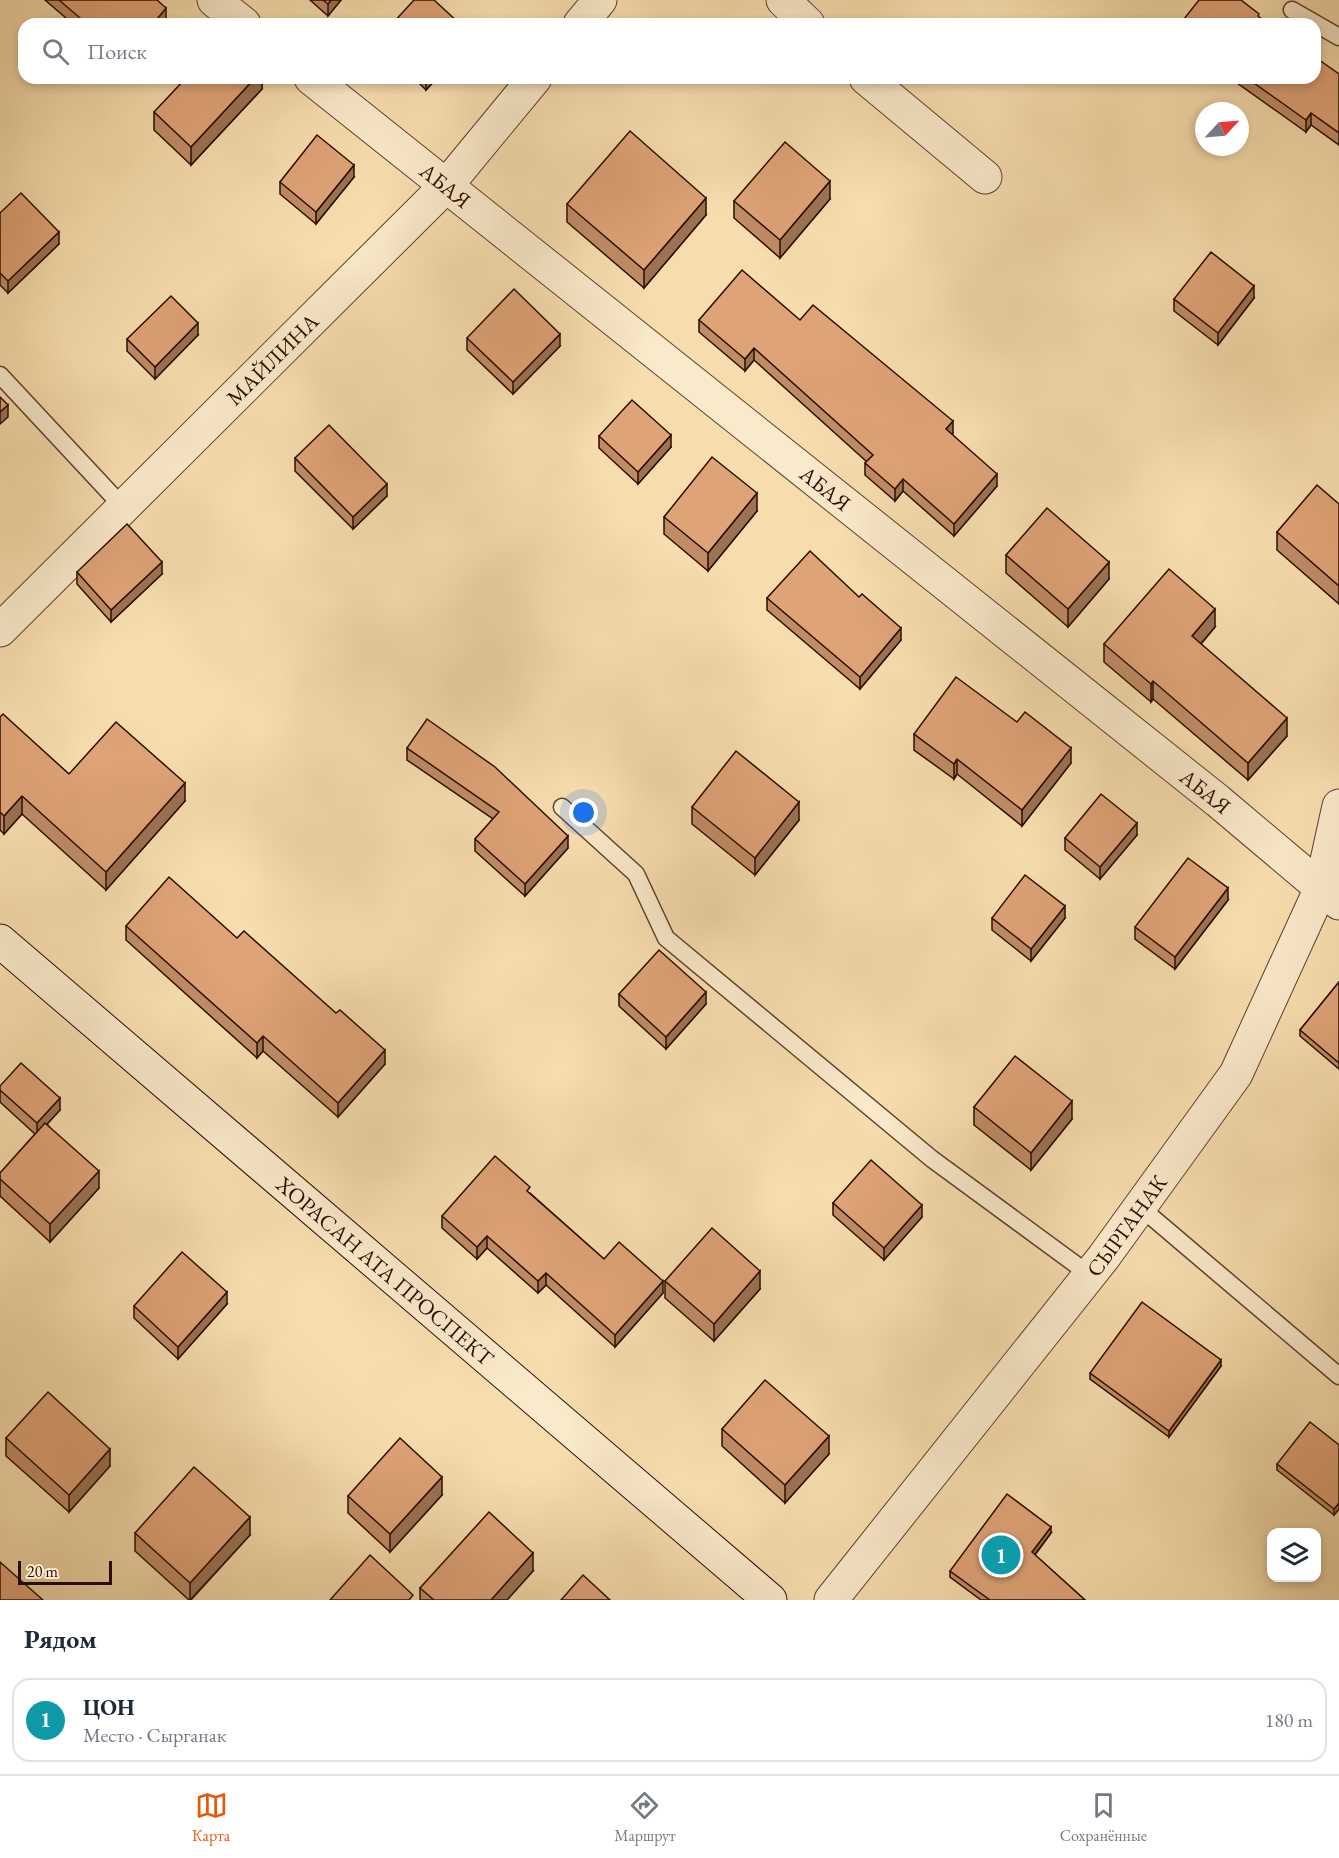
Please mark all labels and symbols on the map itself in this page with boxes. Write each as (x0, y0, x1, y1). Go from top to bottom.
north arrow (1195, 102, 1249, 156)
street label: АБАЯ (413, 156, 477, 215)
street label: МАЙЛИНА (220, 307, 325, 412)
street label: АБАЯ (793, 459, 857, 518)
street label: АБАЯ (1173, 762, 1237, 821)
your location (569, 798, 598, 827)
street label: ХОРАСАН АТА ПРОСПЕКТ (269, 1169, 500, 1373)
street label: СЫРГАНАК (1080, 1169, 1174, 1283)
pin: 1 (982, 1532, 1020, 1578)
scale bar (18, 1558, 112, 1586)

